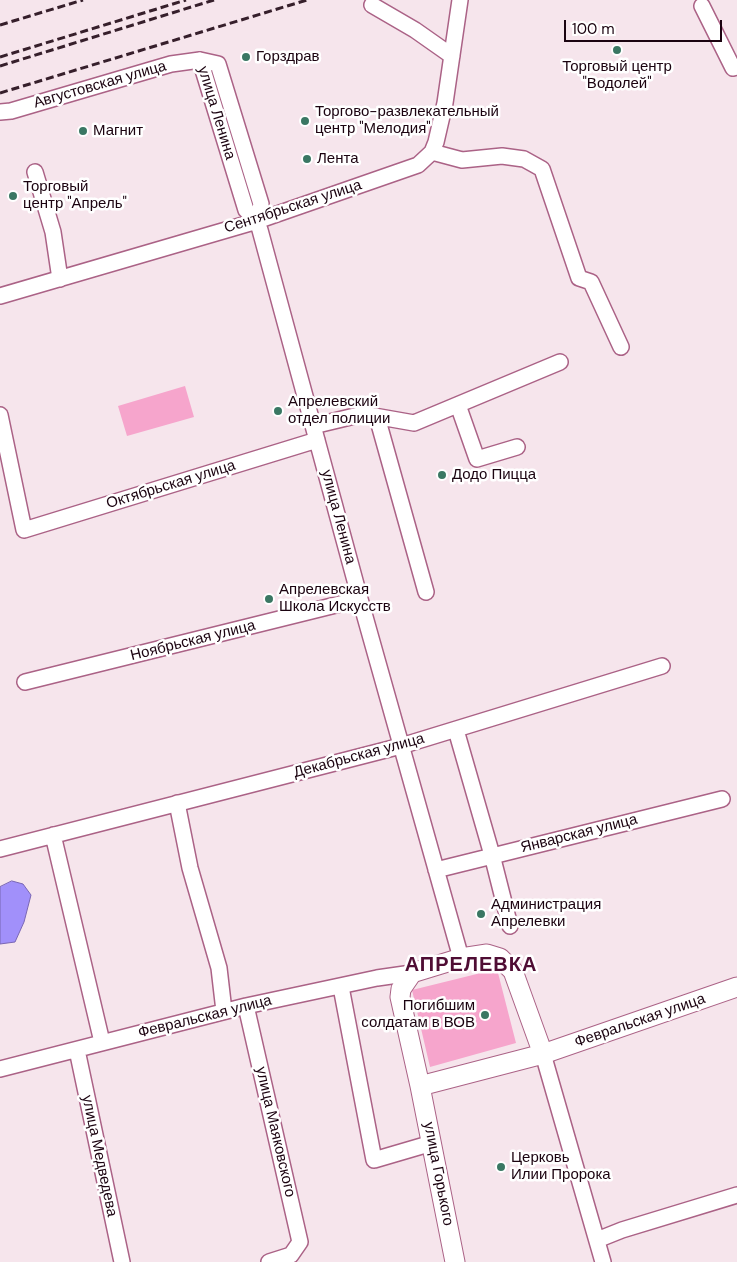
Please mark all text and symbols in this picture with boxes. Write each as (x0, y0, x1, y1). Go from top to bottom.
scale bar (567, 10, 724, 42)
text: 100 m (572, 19, 615, 39)
marker: Торговый центр "Водолей" (611, 44, 623, 56)
place label: Горздрав (256, 48, 320, 66)
marker: Горздрав (240, 51, 252, 63)
street label: Августовская улица (32, 57, 168, 113)
place label: Торговый центр "Водолей" (562, 58, 672, 93)
street label: улица Ленина (193, 64, 239, 162)
place label: Торгово-развлекательный центр "Мелодия" (315, 103, 499, 138)
marker: Торгово-развлекательный центр "Мелодия" (299, 115, 311, 127)
place label: Магнит (93, 122, 143, 140)
marker: Магнит (77, 125, 89, 137)
place label: Лента (317, 150, 359, 168)
marker: Лента (301, 153, 313, 165)
street label: Сентябрьская улица (222, 176, 364, 238)
place label: Торговый центр "Апрель" (23, 178, 127, 213)
marker: Торговый центр "Апрель" (7, 190, 19, 202)
place label: Апрелевский отдел полиции (288, 393, 390, 428)
marker: Апрелевский отдел полиции (272, 405, 284, 417)
street label: Октябрьская улица (104, 457, 238, 513)
place label: Додо Пицца (452, 466, 536, 484)
street label: улица Ленина (317, 468, 359, 566)
marker: Додо Пицца (436, 469, 448, 481)
place label: Апрелевская Школа Искусств (279, 581, 391, 616)
marker: Апрелевская Школа Искусств (263, 593, 275, 605)
street label: Ноябрьская улица (129, 617, 257, 665)
street label: Декабрьская улица (292, 730, 426, 782)
street label: Январская улица (519, 811, 639, 857)
place label: Администрация Апрелевки (491, 896, 601, 931)
marker: Администрация Апрелевки (475, 908, 487, 920)
district label: АПРЕЛЕВКА (404, 954, 538, 978)
street label: Февральская улица (572, 990, 708, 1052)
street label: Февральская улица (136, 992, 274, 1042)
place label: Погибшим солдатам в ВОВ (361, 997, 475, 1032)
marker: Погибшим солдатам в ВОВ (479, 1009, 491, 1021)
street label: улица Маяковского (251, 1065, 299, 1199)
street label: улица Медведева (77, 1094, 121, 1218)
street label: улица Горького (419, 1121, 457, 1227)
place label: Церковь Илии Пророка (511, 1149, 611, 1184)
marker: Церковь Илии Пророка (495, 1161, 507, 1173)

